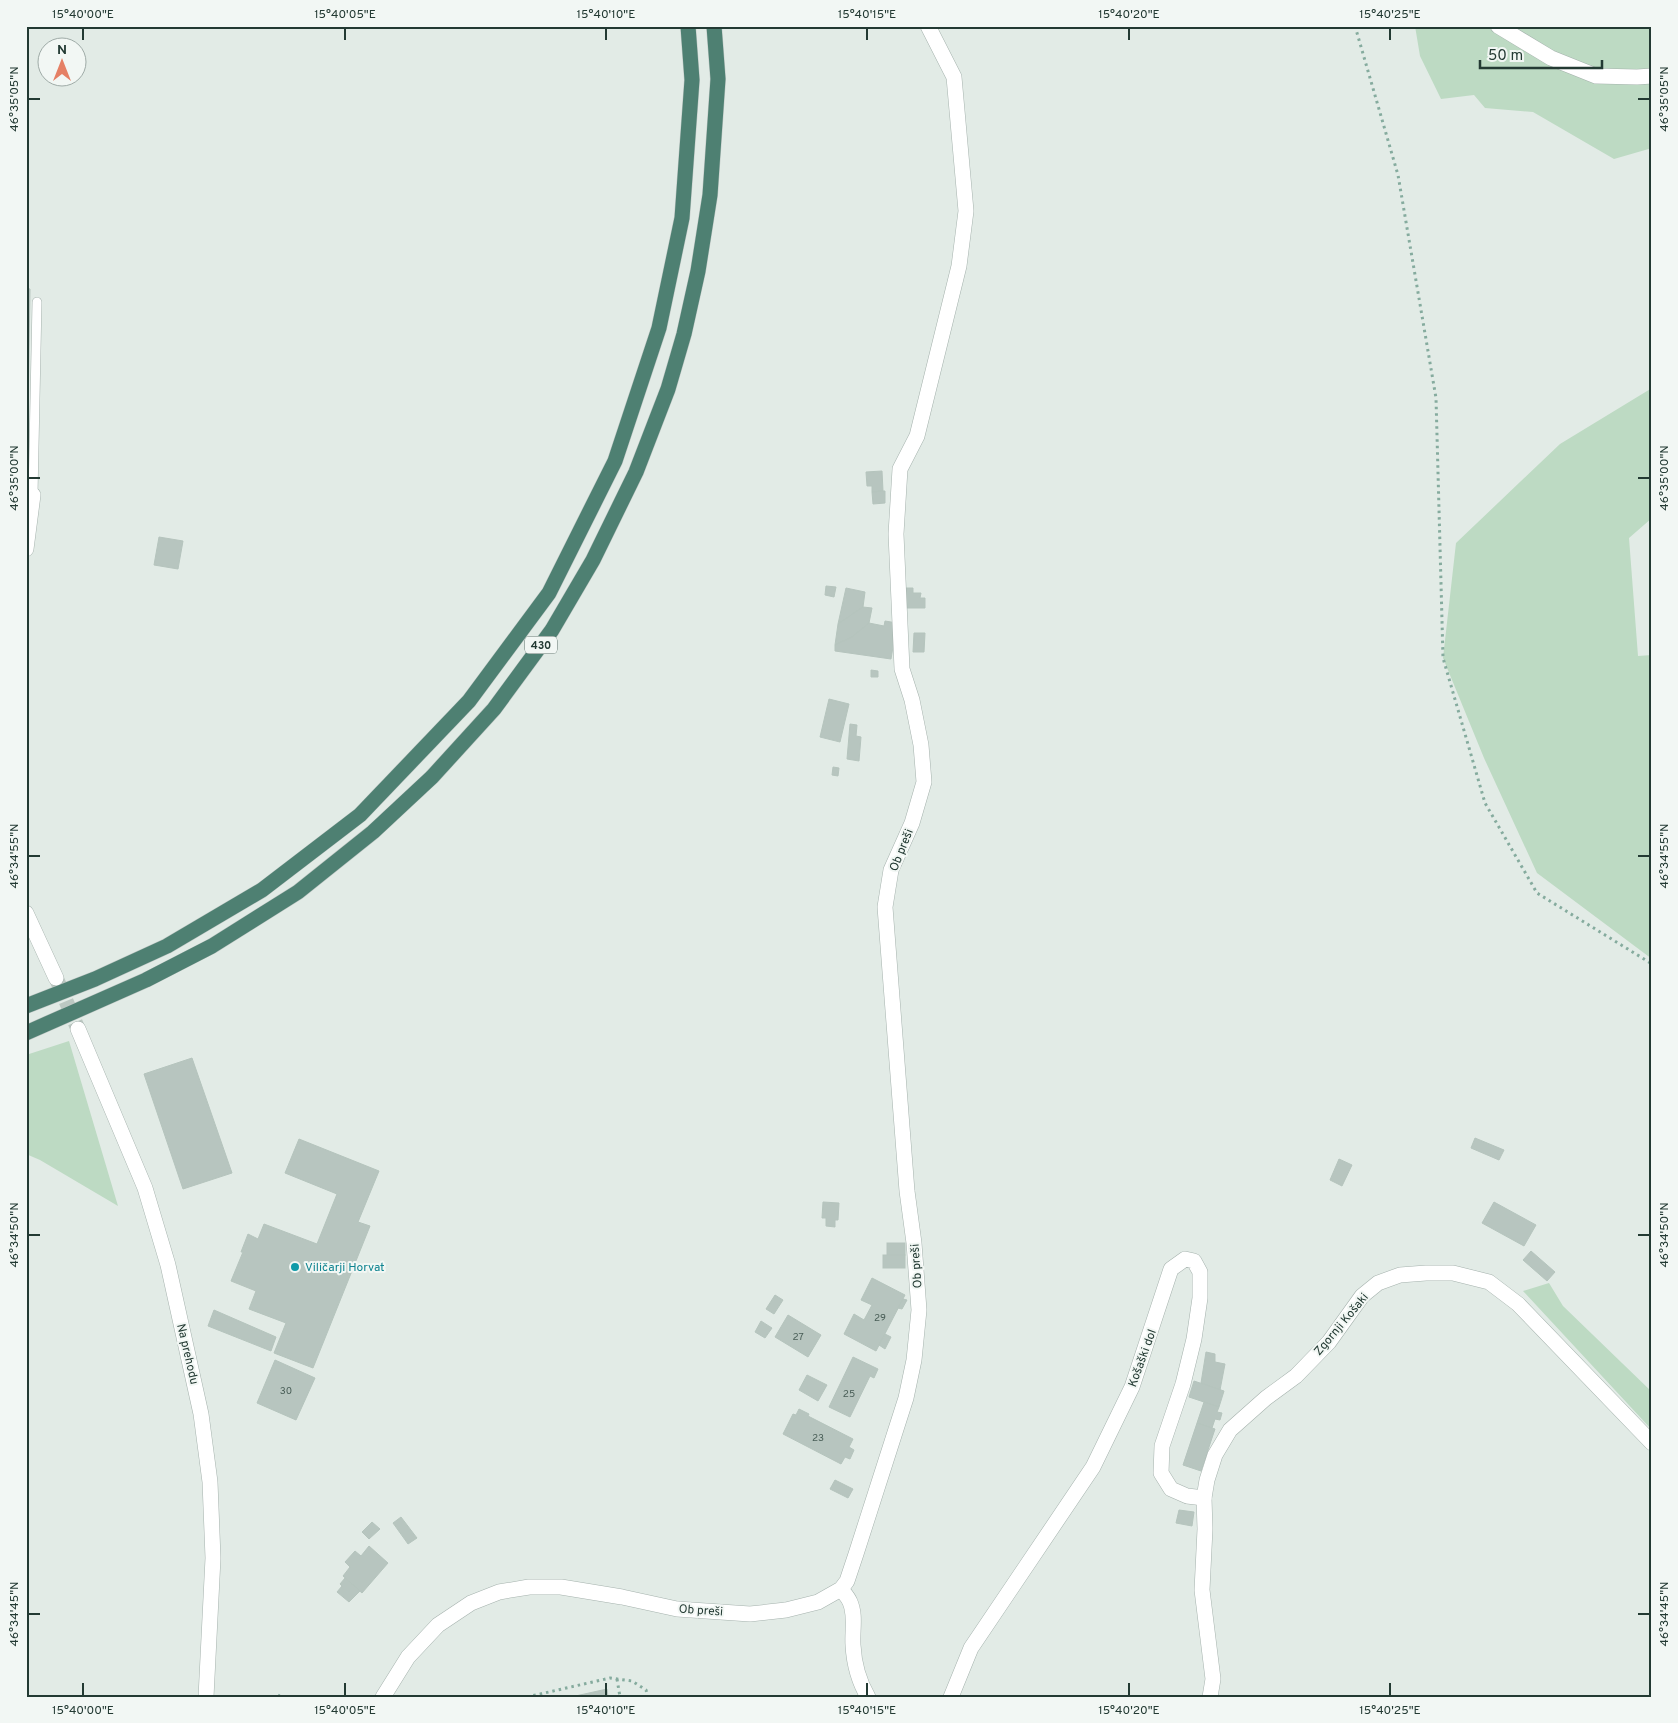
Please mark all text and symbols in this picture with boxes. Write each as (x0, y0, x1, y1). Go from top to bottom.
text: 15°40'00"E (52, 7, 114, 23)
text: 15°40'05"E (314, 7, 376, 23)
text: 15°40'10"E (577, 7, 635, 23)
text: 15°40'15"E (838, 7, 896, 23)
text: 15°40'20"E (1098, 7, 1160, 23)
text: 15°40'25"E (1359, 7, 1421, 23)
north arrow (38, 38, 88, 88)
scale bar (1480, 38, 1603, 70)
text: N (57, 42, 67, 59)
text: 50 m (1488, 47, 1523, 66)
text: 46°35'05"N (7, 66, 23, 132)
text: 46°35'05"N (1657, 66, 1673, 132)
text: 46°35'00"N (7, 445, 23, 511)
text: 46°35'00"N (1657, 445, 1673, 511)
road number: 430 (525, 636, 557, 654)
text: 46°34'55"N (7, 823, 23, 889)
text: 46°34'55"N (1657, 823, 1673, 889)
street label: Ob preši (886, 827, 918, 874)
text: 46°34'50"N (7, 1202, 23, 1268)
text: 46°34'50"N (1657, 1202, 1673, 1268)
street label: Ob preši (907, 1243, 927, 1289)
place label: Viličarji Horvat (305, 1260, 385, 1276)
marker: Viličarji Horvat (289, 1261, 301, 1273)
street label: Zgornji Košaki (1311, 1290, 1373, 1359)
house number: 29 (874, 1312, 886, 1325)
street label: Na prehodu (172, 1322, 202, 1386)
street label: Košaški dol (1125, 1327, 1161, 1389)
house number: 27 (792, 1331, 804, 1344)
house number: 30 (280, 1385, 292, 1398)
house number: 25 (843, 1388, 855, 1401)
house number: 23 (812, 1432, 824, 1445)
text: 46°34'45"N (7, 1581, 23, 1647)
text: 46°34'45"N (1657, 1581, 1673, 1647)
street label: Ob preši (678, 1601, 724, 1621)
text: 15°40'00"E (52, 1703, 114, 1719)
text: 15°40'05"E (314, 1703, 376, 1719)
text: 15°40'10"E (577, 1703, 635, 1719)
text: 15°40'15"E (838, 1703, 896, 1719)
text: 15°40'20"E (1098, 1703, 1160, 1719)
text: 15°40'25"E (1359, 1703, 1421, 1719)

